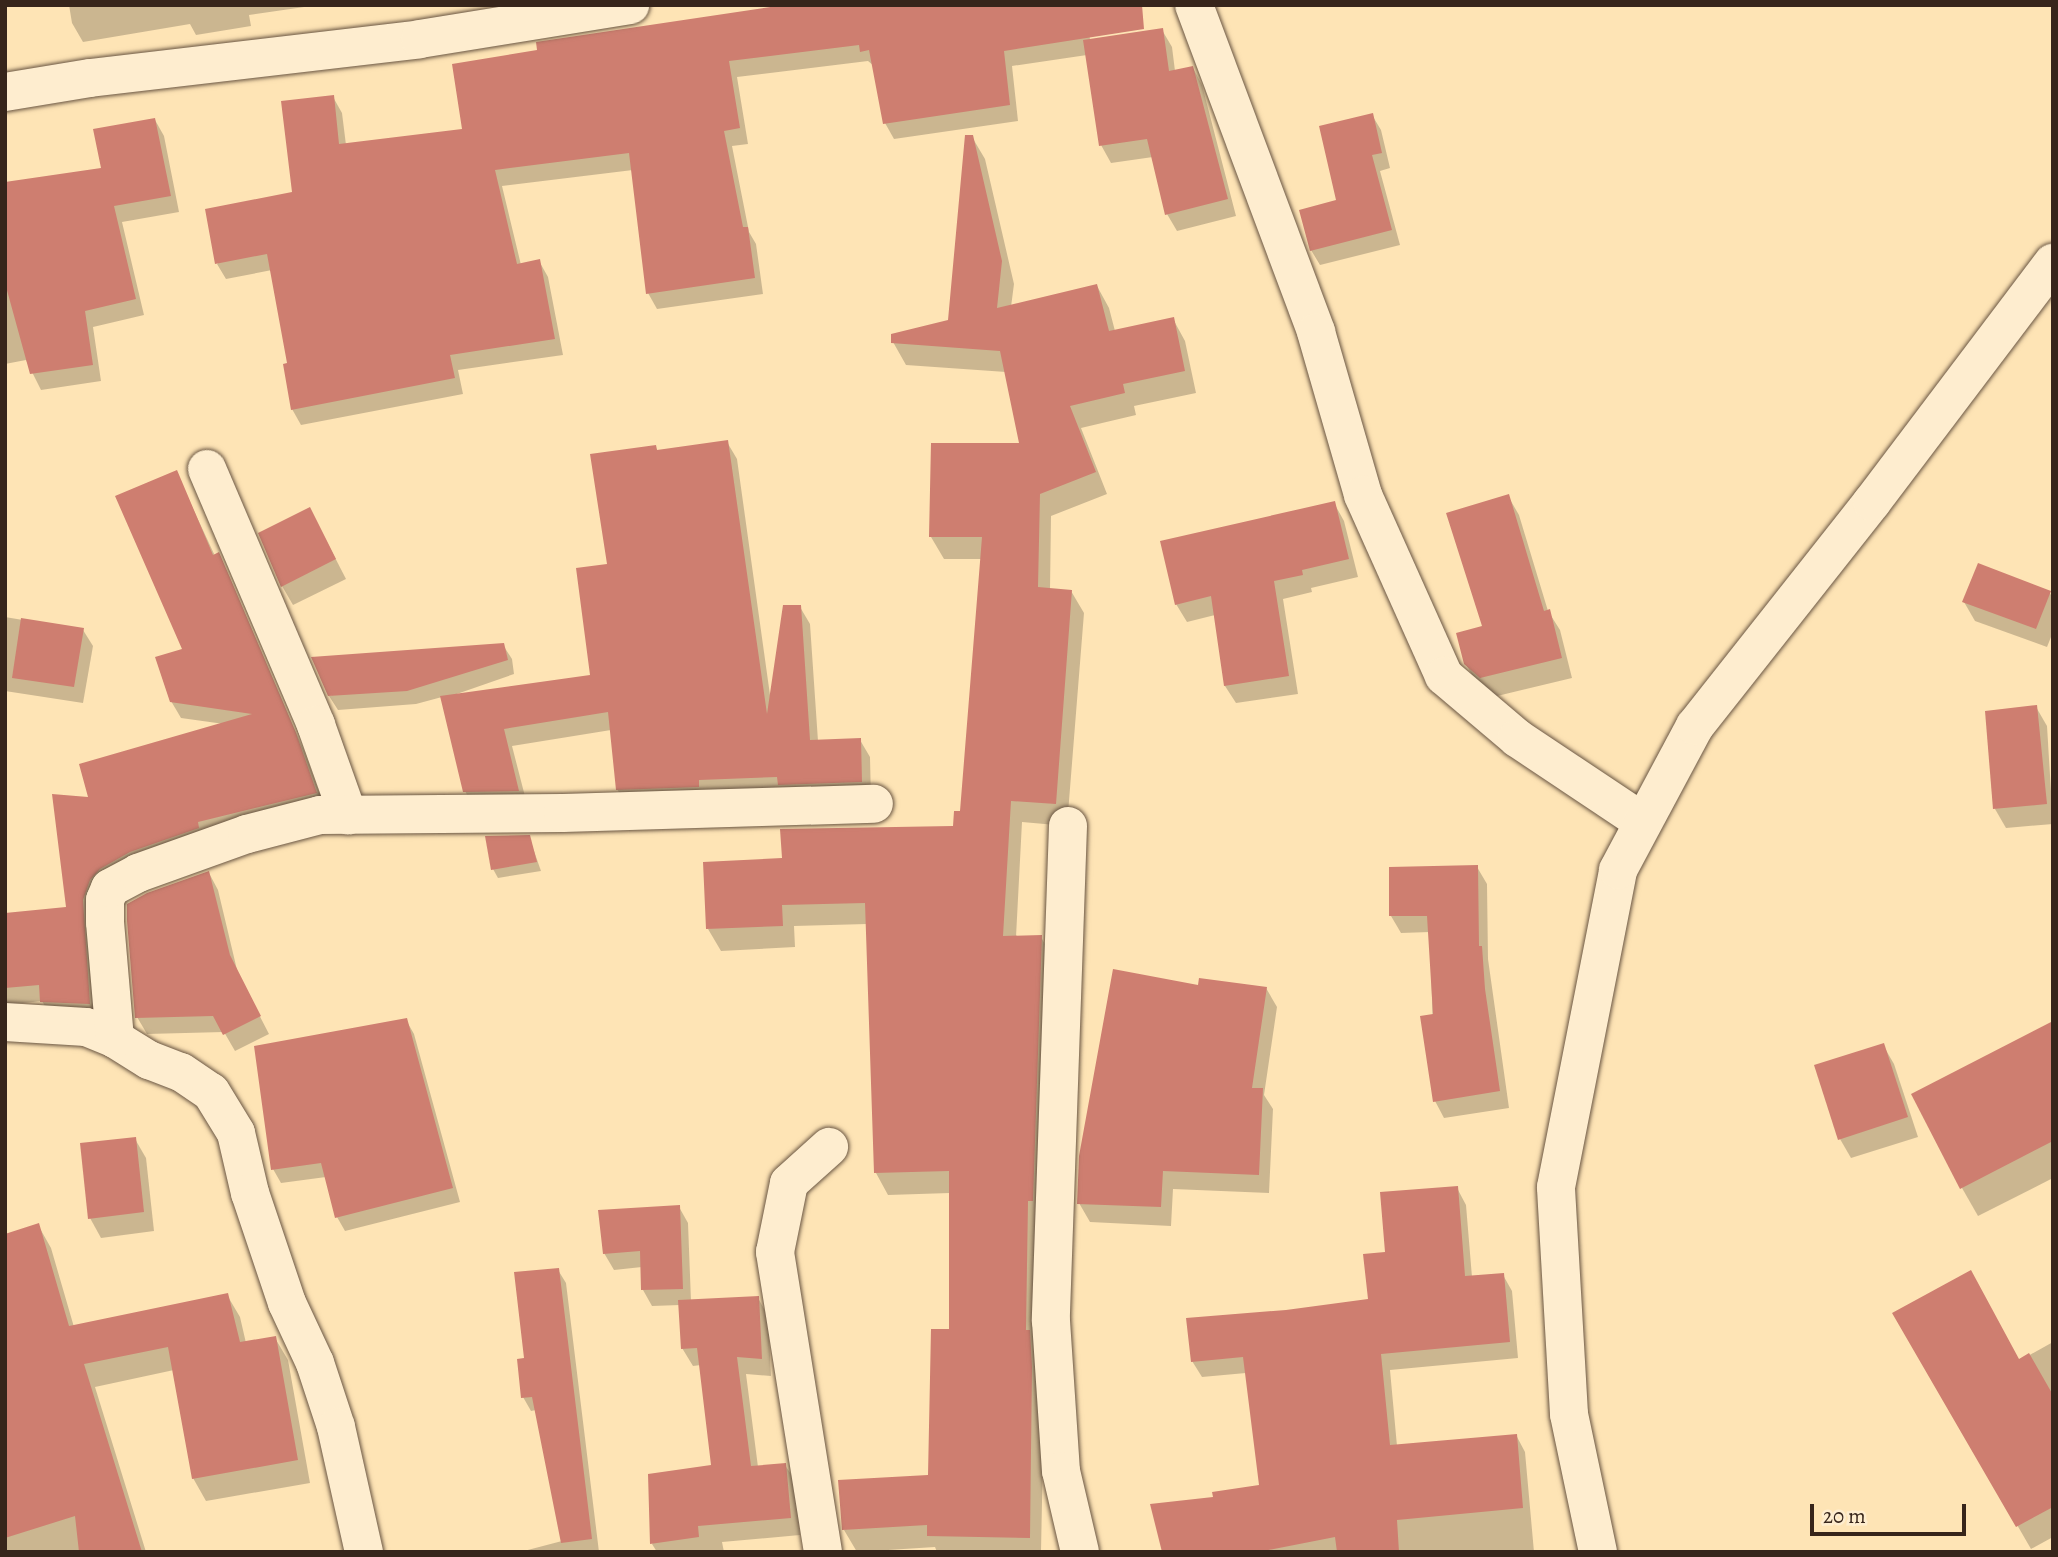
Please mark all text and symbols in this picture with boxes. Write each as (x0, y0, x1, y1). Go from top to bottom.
scale bar (1813, 1490, 1969, 1534)
text: 20 m (1823, 1502, 1866, 1530)

